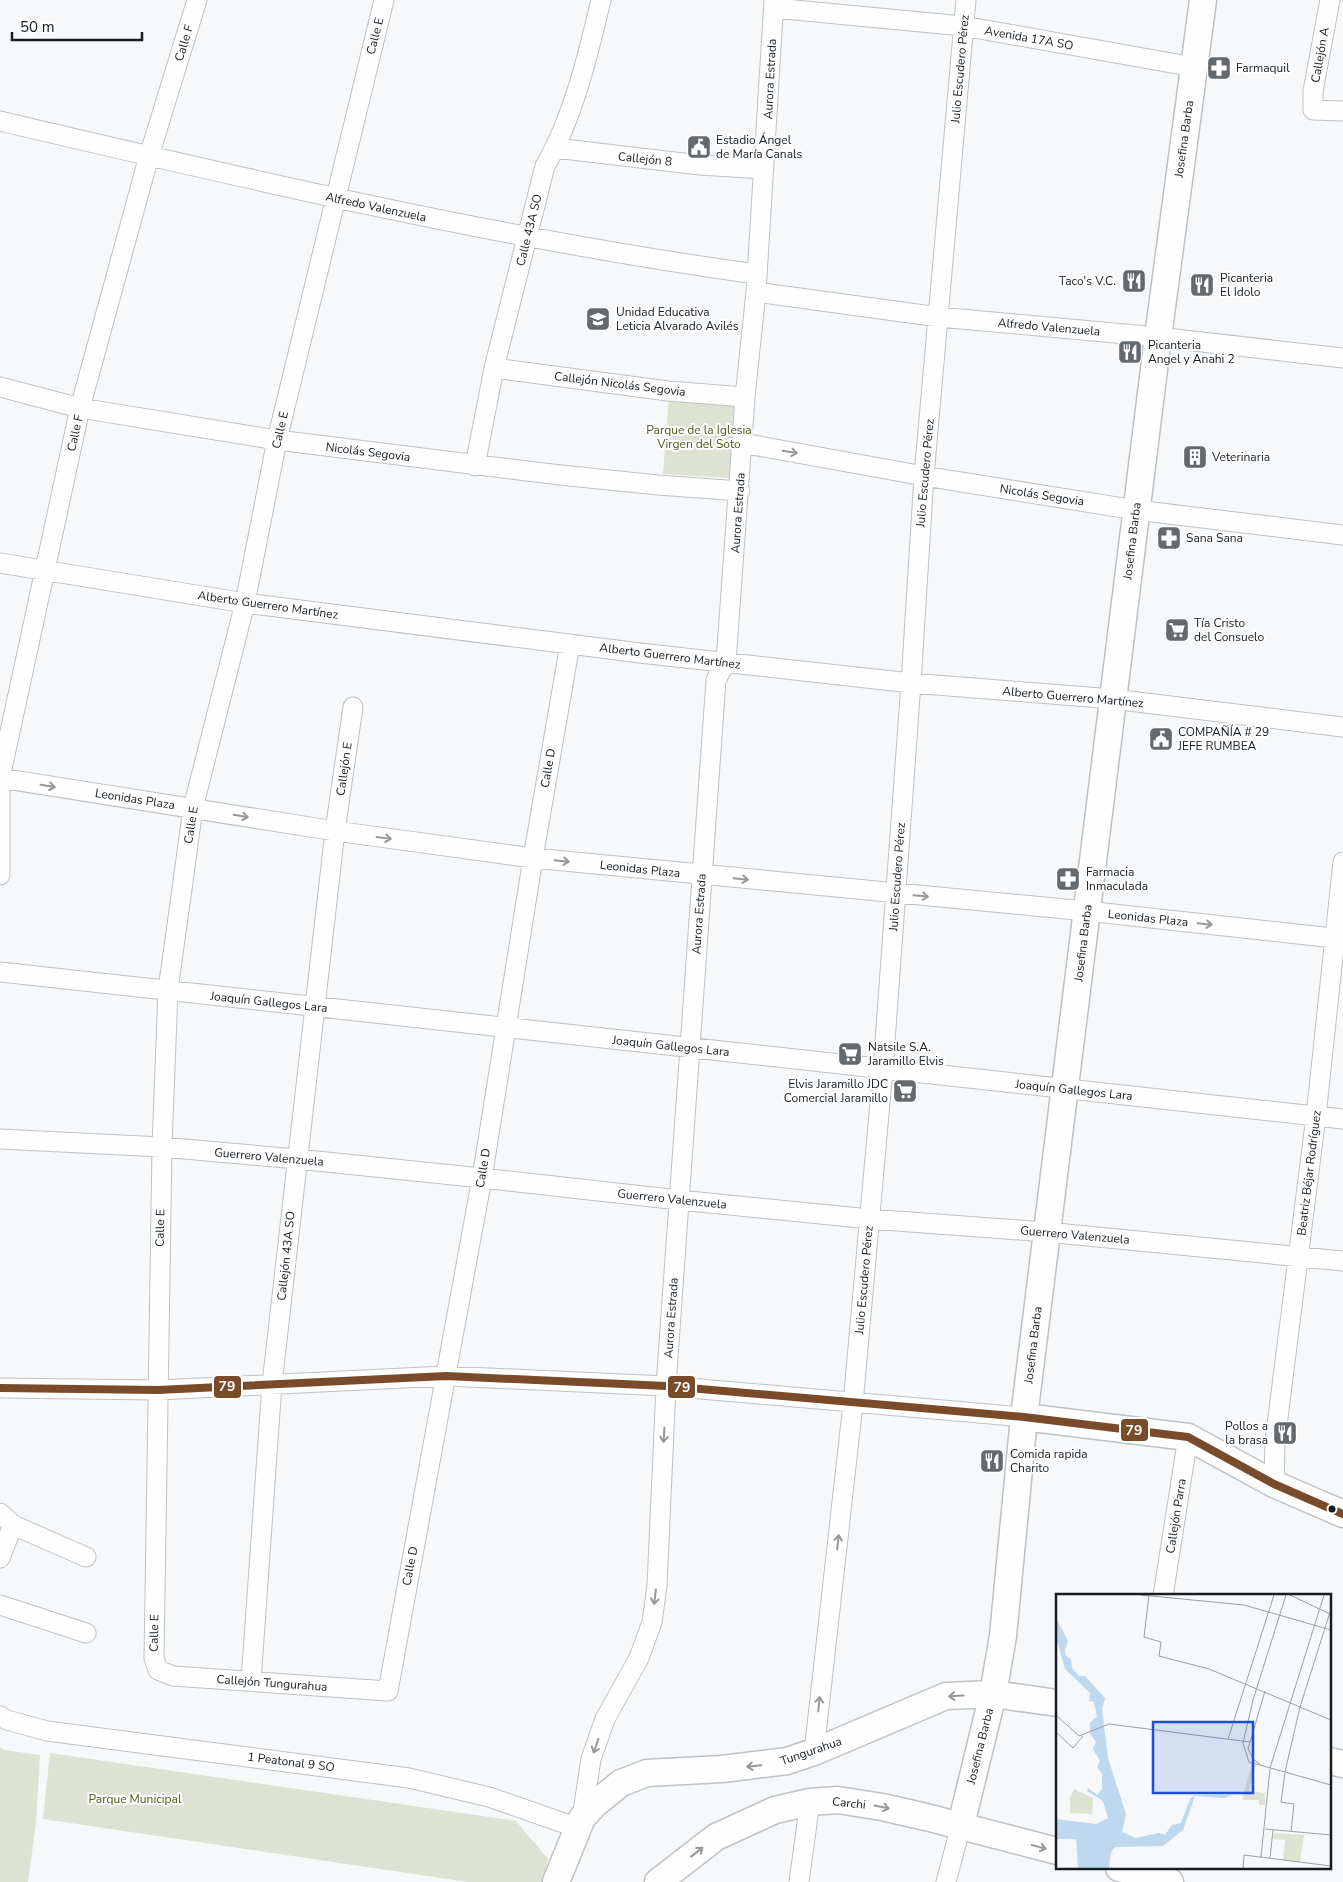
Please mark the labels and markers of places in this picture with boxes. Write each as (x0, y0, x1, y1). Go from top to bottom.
pharmacy icon: Farmaquil (1206, 55, 1232, 81)
place label: Farmaquil (1236, 60, 1290, 76)
place label: Estadio Ángel de María Canals (716, 132, 803, 162)
public building icon: Estadio Ángel de María Canals (686, 134, 712, 160)
restaurant icon: Taco's V.C. (1121, 268, 1147, 294)
place label: Picanteria El Idolo (1220, 270, 1273, 300)
restaurant icon: Picanteria El Idolo (1189, 272, 1215, 298)
place label: Taco's V.C. (1059, 273, 1116, 289)
place label: Unidad Educativa Leticia Alvarado Avilés (616, 304, 739, 334)
school or university icon: Unidad Educativa Leticia Alvarado Avilés (585, 306, 611, 332)
place label: Picanteria Angel y Anahi 2 (1148, 337, 1235, 367)
restaurant icon: Picanteria Angel y Anahi 2 (1117, 339, 1143, 365)
building icon: Veterinaria (1182, 444, 1208, 470)
place label: Veterinaria (1211, 449, 1270, 465)
pharmacy icon: Sana Sana (1156, 525, 1182, 551)
place label: Sana Sana (1186, 530, 1243, 546)
place label: Tía Cristo del Consuelo (1194, 615, 1265, 645)
supermarket icon: Tía Cristo del Consuelo (1164, 617, 1190, 643)
place label: COMPAÑÍA # 29 JEFE RUMBEA (1177, 724, 1269, 754)
public building icon: COMPAÑÍA # 29 JEFE RUMBEA (1148, 726, 1174, 752)
place label: Farmacia Inmaculada (1086, 864, 1148, 894)
pharmacy icon: Farmacia Inmaculada (1055, 866, 1081, 892)
place label: Natsile S.A. Jaramillo Elvis (867, 1039, 944, 1069)
supermarket icon: Natsile S.A. Jaramillo Elvis (837, 1041, 863, 1067)
place label: Elvis Jaramillo JDC Comercial Jaramillo (784, 1076, 888, 1106)
supermarket icon: Elvis Jaramillo JDC Comercial Jaramillo (892, 1078, 918, 1104)
place label: Pollos a la brasa (1225, 1418, 1268, 1448)
restaurant icon: Pollos a la brasa (1272, 1420, 1298, 1446)
place label: Comida rapida Charito (1010, 1446, 1088, 1476)
restaurant icon: Comida rapida Charito (979, 1448, 1005, 1474)
unlabelled marker (1327, 1504, 1337, 1514)

